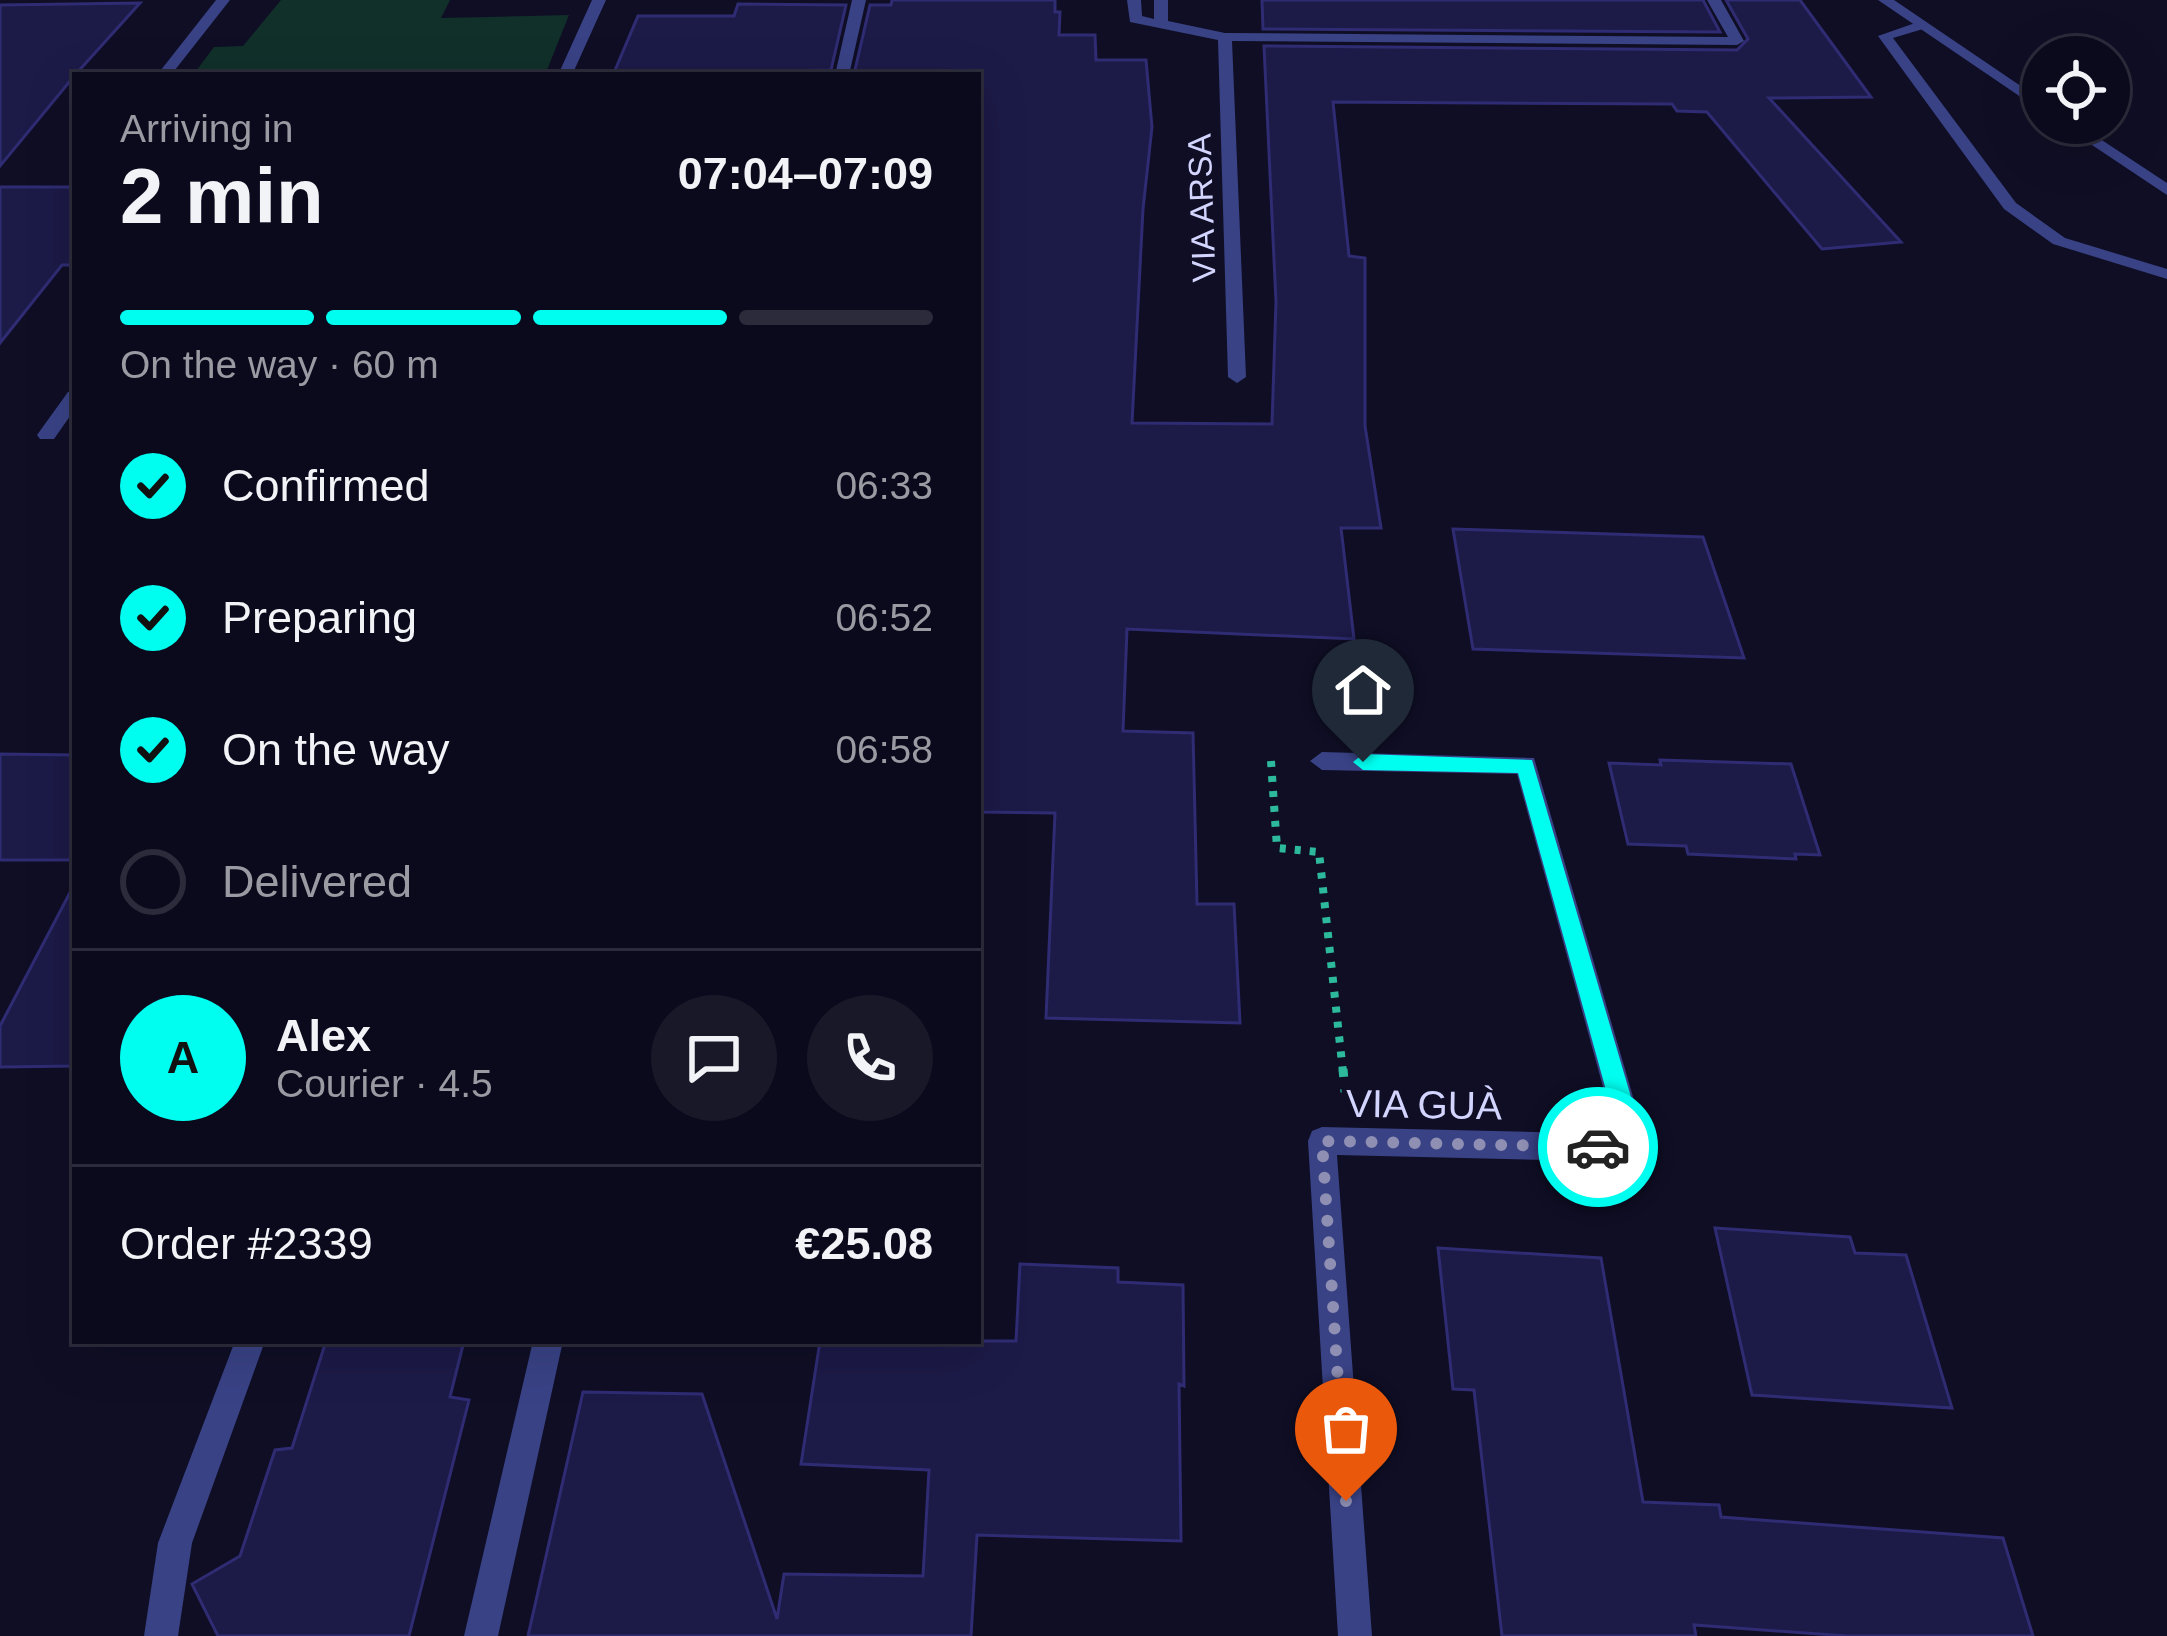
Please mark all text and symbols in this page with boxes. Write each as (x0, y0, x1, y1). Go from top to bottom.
map controls (2022, 36, 2130, 144)
button: locate (2022, 36, 2130, 144)
text: Arriving in (120, 107, 293, 150)
street label: VIA ARSA (1180, 133, 1223, 283)
text: 07:04–07:09 (678, 148, 933, 199)
text: 2 min (120, 152, 324, 240)
text: On the way · 60 m (120, 343, 439, 386)
icon: check (120, 453, 186, 519)
text: Confirmed (222, 460, 430, 511)
text: 06:33 (835, 464, 933, 507)
icon: check (120, 585, 186, 651)
text: Preparing (222, 592, 417, 643)
text: 06:52 (835, 596, 933, 639)
pin (1312, 639, 1414, 762)
icon: home (1330, 657, 1396, 723)
icon: check (120, 717, 186, 783)
text: On the way (222, 724, 450, 775)
text: 06:58 (835, 728, 933, 771)
text: Delivered (222, 856, 412, 907)
button: chat (651, 995, 777, 1121)
button: phone (807, 995, 933, 1121)
text: Alex (276, 1010, 371, 1061)
text: A (167, 1032, 199, 1083)
text: Courier · 4.5 (276, 1062, 493, 1105)
street label: VIA GUÀ (1346, 1082, 1502, 1127)
courier (1538, 1087, 1658, 1207)
icon: car (1565, 1114, 1631, 1180)
text: Order #2339 (120, 1218, 373, 1269)
text: €25.08 (795, 1218, 933, 1269)
pin (1295, 1378, 1397, 1501)
icon: bag (1313, 1396, 1379, 1462)

